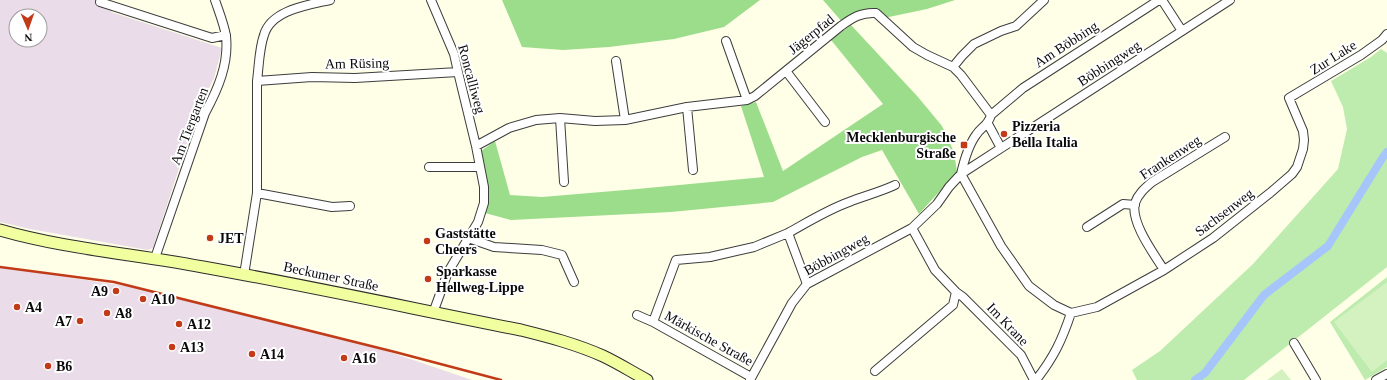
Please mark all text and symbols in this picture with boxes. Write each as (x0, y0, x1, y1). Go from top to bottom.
north arrow (8, 8, 48, 48)
street label: Jägerpfad (785, 11, 837, 57)
street label: Am Böbbing (1032, 18, 1101, 71)
text: N (24, 32, 33, 44)
street label: Zur Lake (1307, 37, 1359, 77)
street label: Böbbingweg (1075, 38, 1143, 89)
street label: Roncalliweg (455, 43, 488, 115)
street label: Am Rüsing (325, 55, 389, 72)
street label: Am Tiergarten (168, 85, 211, 167)
place label: Pizzeria Bella Italia (1012, 119, 1078, 150)
marker: Pizzeria Bella Italia (999, 129, 1009, 139)
place label: Mecklenburgische Straße (846, 130, 956, 161)
street label: Frankenweg (1137, 132, 1203, 183)
marker: Mecklenburgische Straße (959, 140, 969, 150)
street label: Sachsenweg (1192, 186, 1256, 239)
place label: Gaststätte Cheers (435, 226, 496, 257)
place label: JET (218, 231, 244, 246)
street label: Böbbingweg (801, 231, 871, 278)
marker: JET (205, 233, 215, 243)
marker: Gaststätte Cheers (422, 236, 432, 246)
street label: Beckumer Straße (282, 259, 380, 294)
place label: Sparkasse Hellweg-Lippe (436, 264, 524, 295)
marker: Sparkasse Hellweg-Lippe (423, 274, 433, 284)
place label: A9 (91, 284, 108, 299)
marker: A9 (111, 286, 121, 296)
place label: A10 (151, 292, 175, 307)
marker: A10 (138, 294, 148, 304)
place label: A4 (25, 300, 42, 315)
street label: Im Krane (984, 300, 1032, 349)
marker: A4 (12, 302, 22, 312)
place label: A8 (115, 306, 132, 321)
marker: A8 (102, 308, 112, 318)
street label: Märkische Straße (662, 308, 755, 369)
place label: A7 (55, 314, 72, 329)
marker: A7 (75, 316, 85, 326)
place label: A12 (187, 317, 211, 332)
marker: A12 (174, 319, 184, 329)
place label: A13 (180, 340, 204, 355)
marker: A13 (167, 342, 177, 352)
place label: A14 (260, 347, 284, 362)
marker: A14 (247, 349, 257, 359)
place label: A16 (352, 351, 376, 366)
marker: A16 (339, 353, 349, 363)
place label: B6 (56, 359, 72, 374)
marker: B6 (43, 361, 53, 371)

